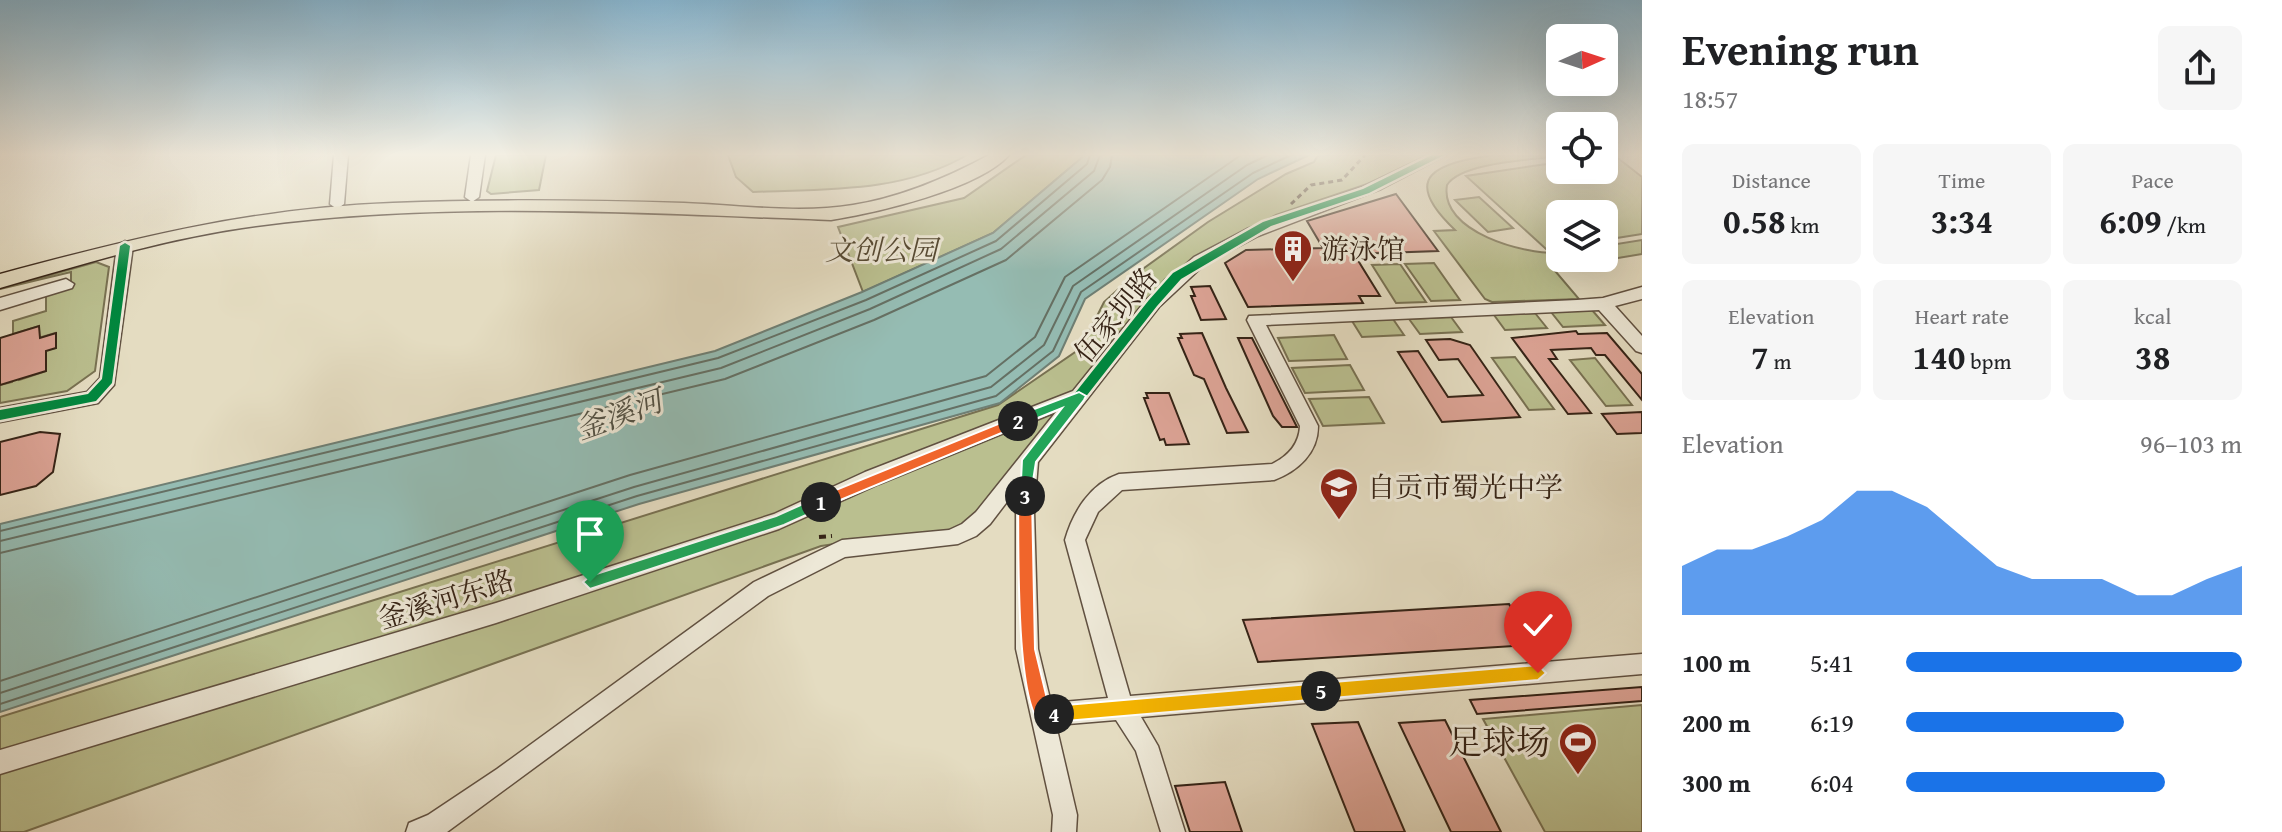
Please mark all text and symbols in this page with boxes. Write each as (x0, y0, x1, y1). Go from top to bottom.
text: Evening run (1682, 17, 1919, 81)
north arrow (1546, 24, 1618, 96)
map controls (1546, 24, 1618, 272)
button: share (2158, 26, 2242, 110)
text: 18:57 (1682, 79, 1738, 118)
button: locate (1546, 112, 1618, 184)
text: Distance (1732, 164, 1811, 196)
text: Time (1939, 164, 1985, 196)
text: Pace (2132, 164, 2174, 196)
text: 0.58 (1723, 196, 1786, 245)
text: 3:34 (1931, 196, 1993, 245)
text: 6:09 (2099, 196, 2162, 245)
button: layers (1546, 200, 1618, 272)
text: km (1786, 209, 1820, 241)
text: /km (2162, 209, 2206, 241)
building icon: 游泳馆 (1272, 228, 1314, 283)
place label: 游泳馆 (1321, 228, 1405, 269)
park label: 文创公园 (825, 229, 941, 270)
street label: 伍家坝路 (1063, 258, 1166, 371)
text: Elevation (1728, 300, 1814, 332)
text: Heart rate (1915, 300, 2009, 332)
text: kcal (2134, 300, 2171, 332)
text: 7 (1751, 332, 1769, 381)
text: 140 (1913, 332, 1965, 381)
text: 38 (2135, 332, 2170, 381)
text: m (1769, 345, 1792, 377)
text: bpm (1965, 345, 2011, 377)
water label: 釜溪河 (569, 376, 673, 450)
pin: 2 (998, 401, 1038, 441)
text: 2 (1012, 405, 1024, 437)
text: Elevation (1682, 424, 1784, 463)
text: 96–103 m (2140, 424, 2242, 463)
school or university icon: 自贡市蜀光中学 (1318, 466, 1360, 521)
place label: 自贡市蜀光中学 (1367, 466, 1563, 507)
pin: 3 (1005, 476, 1045, 516)
text: 3 (1019, 480, 1031, 512)
pin: 1 (801, 482, 841, 522)
text: 1 (815, 486, 827, 518)
pin (556, 500, 624, 582)
icon: arrive (568, 512, 612, 556)
street label: 釜溪河东路 (373, 558, 519, 639)
pin (1504, 591, 1572, 673)
icon: check (1516, 603, 1560, 647)
text: 100 m (1682, 643, 1750, 682)
text: 5:41 (1810, 643, 1854, 682)
pin: 5 (1301, 671, 1341, 711)
text: 5 (1315, 675, 1327, 707)
pin: 4 (1034, 694, 1074, 734)
text: 4 (1048, 698, 1060, 730)
text: 200 m (1682, 703, 1750, 742)
text: 6:19 (1810, 703, 1854, 742)
place label: 足球场 (1448, 717, 1550, 766)
sports icon: 足球场 (1557, 721, 1599, 776)
text: 300 m (1682, 763, 1750, 802)
text: 6:04 (1810, 763, 1854, 802)

